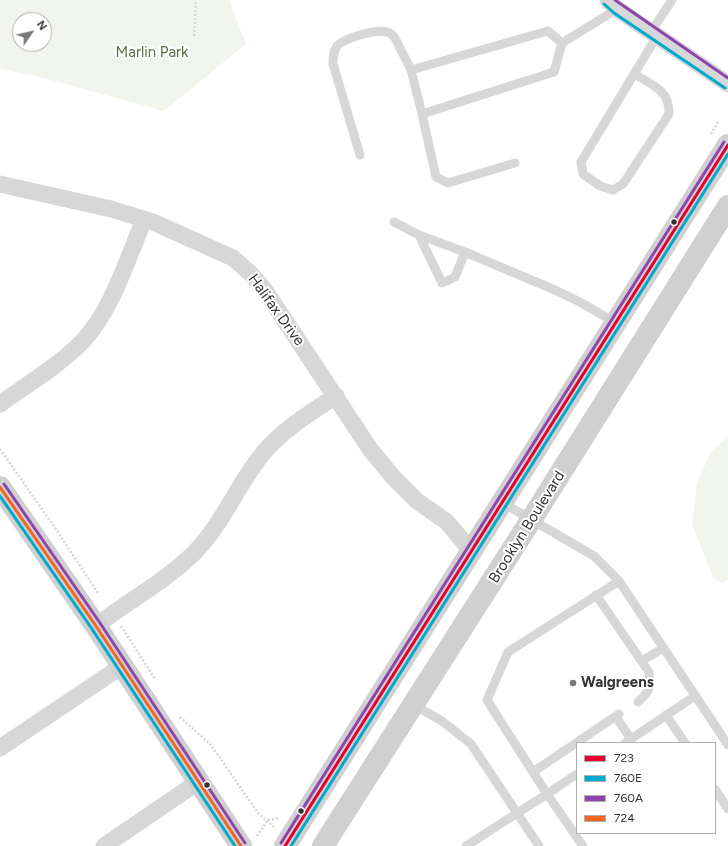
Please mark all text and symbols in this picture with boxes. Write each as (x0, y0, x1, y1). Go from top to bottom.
north arrow (12, 12, 52, 52)
text: N (34, 18, 49, 33)
park label: Marlin Park (116, 44, 188, 62)
unlabelled marker (669, 217, 679, 227)
street label: Halifax Drive (244, 271, 308, 349)
street label: Brooklyn Boulevard (485, 468, 569, 586)
place label: Walgreens (581, 674, 654, 692)
marker: Walgreens (568, 678, 578, 688)
legend (576, 742, 716, 834)
text: 723 (614, 751, 634, 765)
text: 760E (614, 771, 642, 785)
unlabelled marker (202, 780, 212, 790)
text: 760A (614, 791, 643, 805)
unlabelled marker (296, 806, 306, 816)
text: 724 (614, 811, 635, 825)

